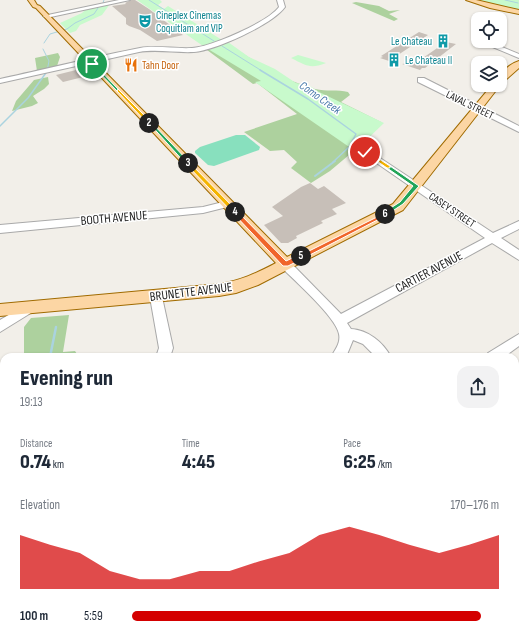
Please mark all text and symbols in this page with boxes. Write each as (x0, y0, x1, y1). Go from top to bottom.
place label: Cineplex Cinemas Coquitlam and VIP (156, 9, 223, 35)
map controls (471, 12, 507, 92)
button: locate (471, 12, 507, 48)
theatre icon: Cineplex Cinemas Coquitlam and VIP (137, 13, 153, 29)
building icon: Le Chateau (435, 33, 451, 49)
place label: Le Chateau (391, 35, 432, 48)
pin (75, 47, 109, 81)
building icon: Le Chateau II (386, 52, 402, 68)
icon: arrive (81, 53, 103, 75)
place label: Le Chateau II (405, 54, 452, 67)
button: layers (471, 56, 507, 92)
restaurant icon: Tahn Door (123, 57, 139, 73)
place label: Tahn Door (142, 59, 179, 72)
water label: Como Creek (296, 78, 344, 118)
street label: LAVAL STREET (444, 88, 496, 122)
pin: 2 (139, 113, 159, 133)
text: 2 (147, 116, 151, 129)
pin (348, 135, 382, 169)
icon: check (354, 141, 376, 163)
pin: 3 (178, 153, 198, 173)
text: 3 (186, 156, 190, 169)
street label: CASEY STREET (426, 190, 478, 231)
pin: 4 (225, 202, 245, 222)
pin: 6 (375, 204, 395, 224)
text: 4 (232, 205, 238, 218)
street label: BOOTH AVENUE (80, 207, 148, 229)
text: 6 (382, 207, 388, 220)
pin: 5 (291, 246, 311, 266)
street label: CARTIER AVENUE (393, 248, 465, 296)
text: 5 (299, 249, 303, 262)
street label: BRUNETTE AVENUE (149, 279, 233, 305)
text: Evening run (20, 365, 113, 392)
button: share (457, 366, 499, 408)
text: 19:13 (20, 394, 43, 410)
text: Distance (20, 437, 52, 450)
text: Time (182, 437, 200, 450)
text: Pace (343, 437, 361, 450)
text: 0.74 (20, 450, 51, 474)
text: 4:45 (182, 450, 215, 474)
text: 6:25 (343, 450, 376, 474)
text: km (51, 458, 64, 471)
text: /km (376, 458, 392, 471)
text: Elevation (20, 497, 60, 513)
text: 170–176 m (450, 497, 499, 513)
text: 100 m (20, 608, 48, 624)
text: 5:59 (84, 608, 103, 624)

